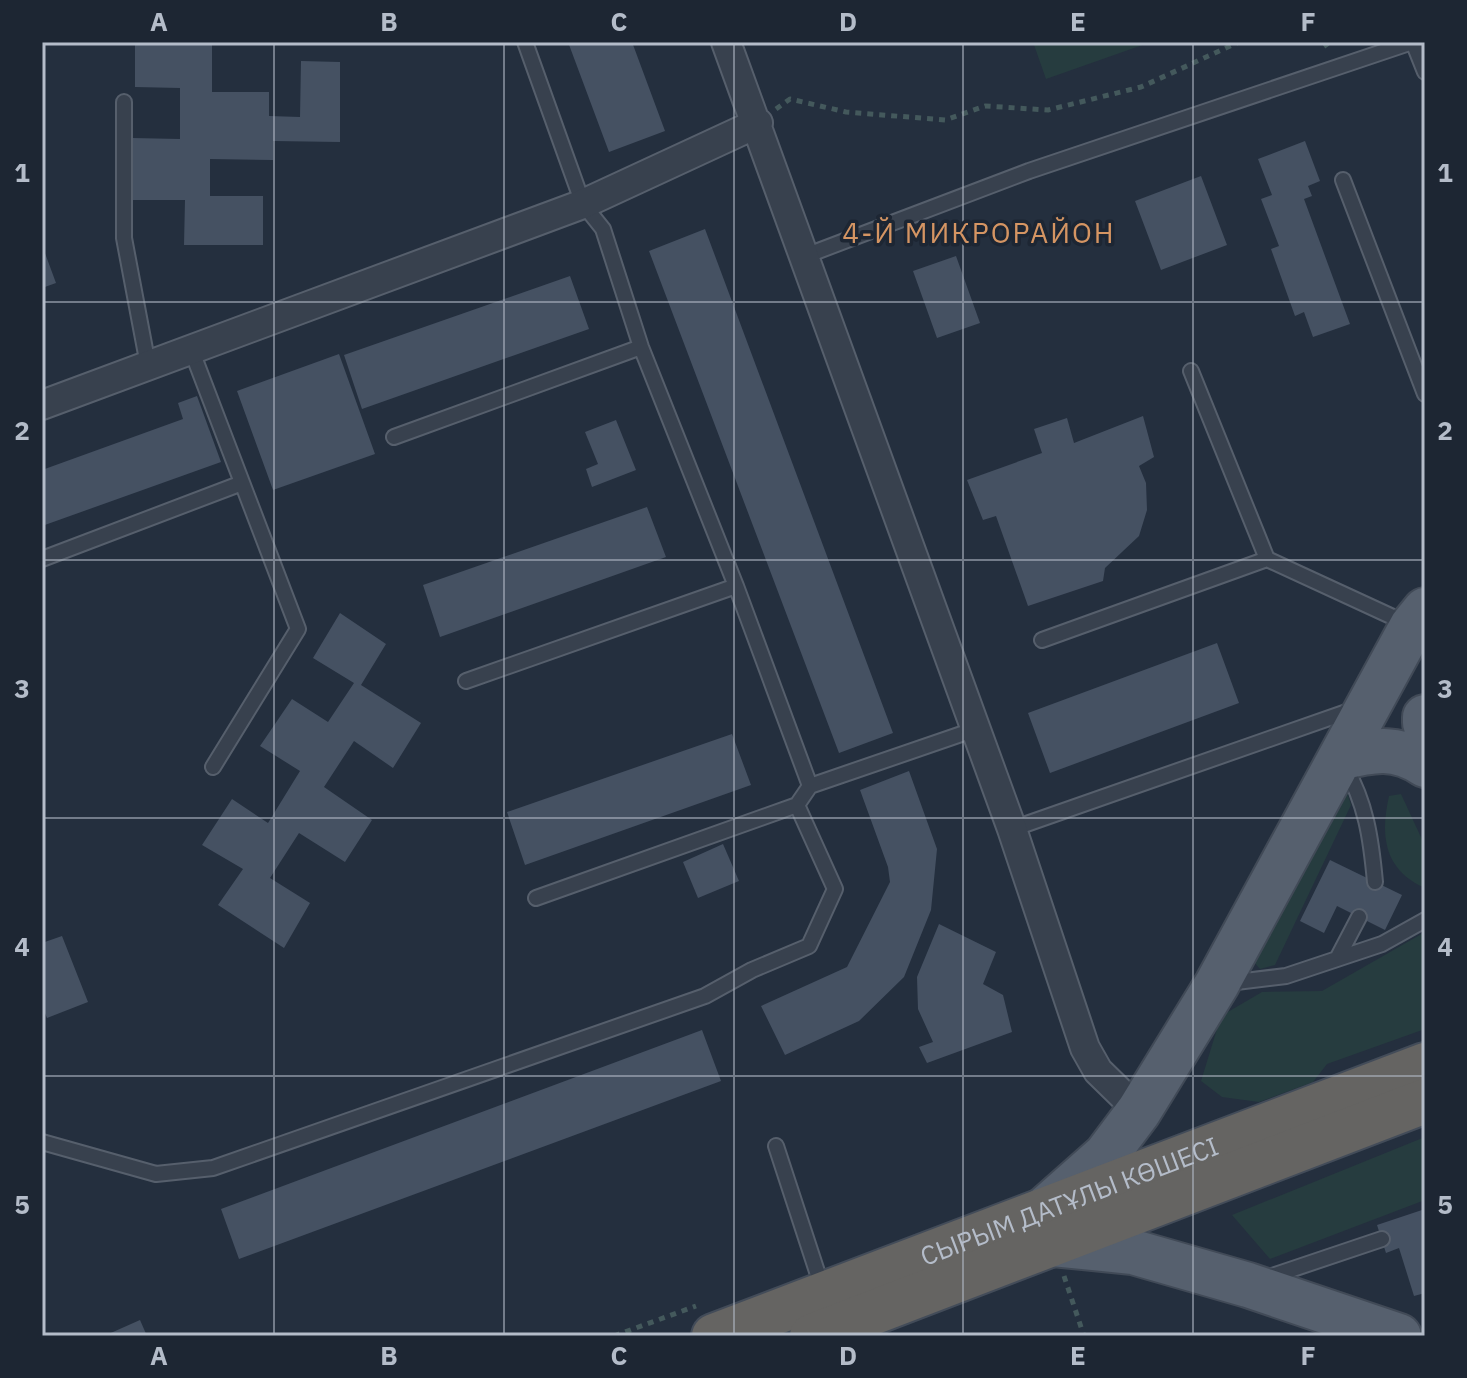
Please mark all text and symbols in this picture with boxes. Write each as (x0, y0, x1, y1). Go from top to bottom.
text: A (150, 4, 168, 38)
text: B (380, 4, 398, 38)
text: C (611, 4, 628, 38)
text: D (839, 4, 857, 38)
text: E (1070, 4, 1086, 38)
text: F (1300, 4, 1316, 38)
text: 1 (14, 155, 30, 189)
text: 1 (1437, 155, 1453, 189)
district label: 4-Й МИКРОРАЙОН (842, 214, 1116, 251)
text: 2 (14, 413, 30, 447)
text: 2 (1437, 413, 1453, 447)
text: 3 (14, 671, 30, 705)
text: 3 (1437, 671, 1453, 705)
text: 4 (14, 929, 30, 963)
text: 4 (1437, 929, 1453, 963)
street label: СЫРЫМ ДАТҰЛЫ КӨШЕСІ (915, 1128, 1223, 1273)
text: 5 (14, 1187, 30, 1221)
text: 5 (1437, 1187, 1453, 1221)
text: A (150, 1338, 168, 1372)
text: B (380, 1338, 398, 1372)
text: C (611, 1338, 628, 1372)
text: D (839, 1338, 857, 1372)
text: E (1070, 1338, 1086, 1372)
text: F (1300, 1338, 1316, 1372)

